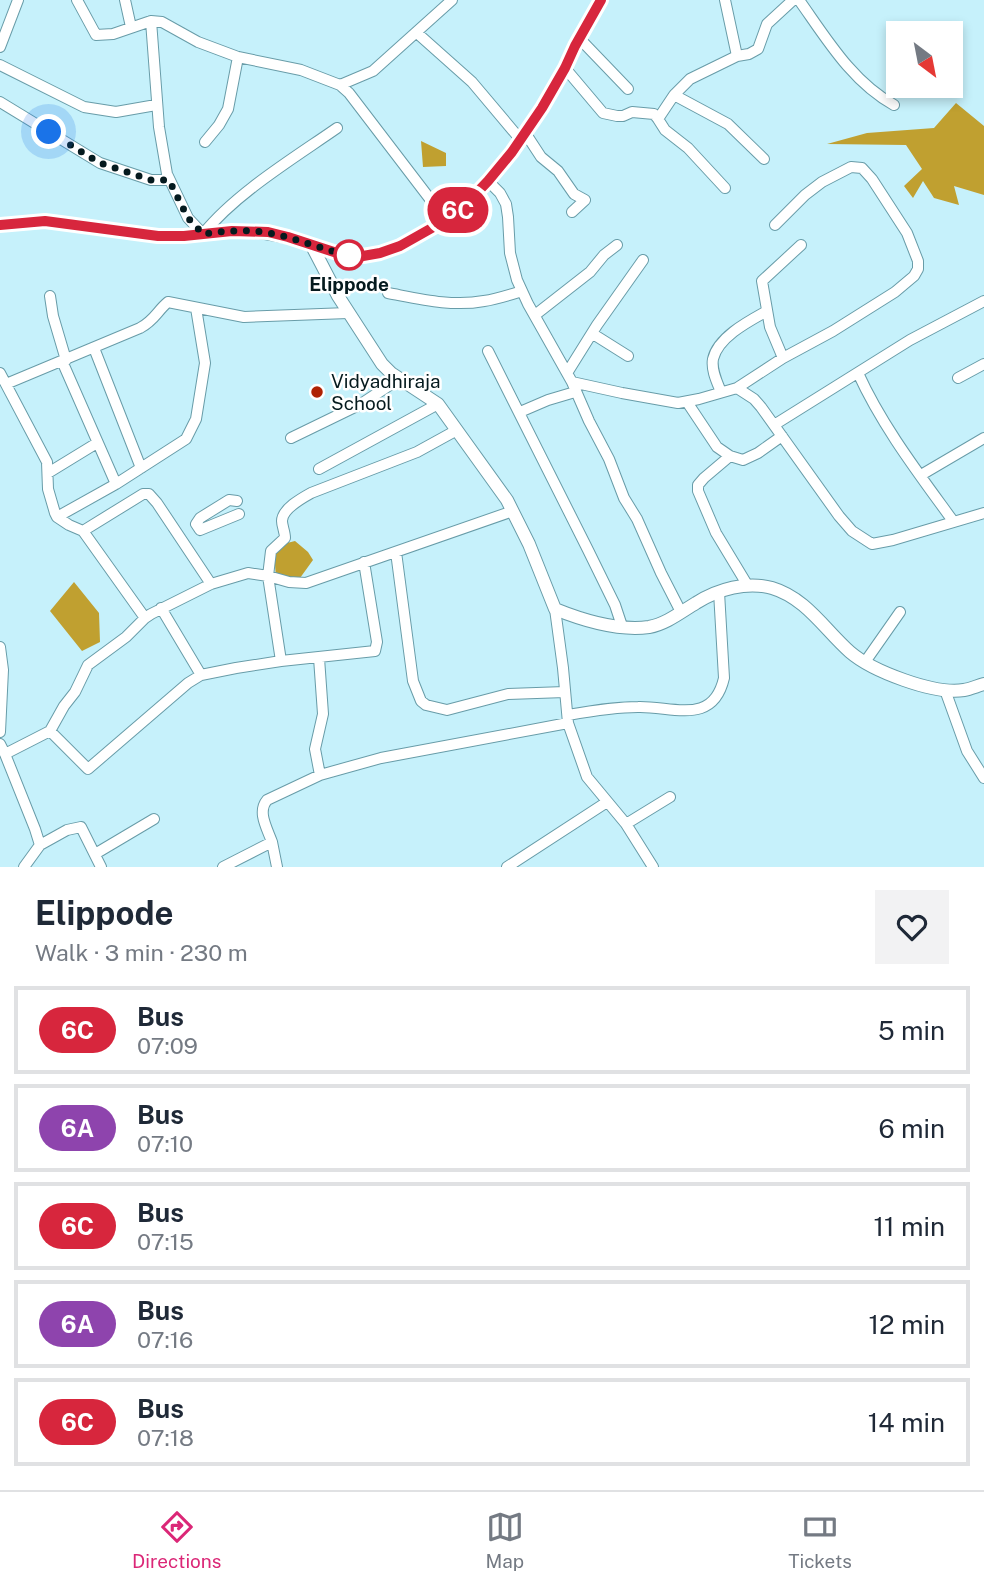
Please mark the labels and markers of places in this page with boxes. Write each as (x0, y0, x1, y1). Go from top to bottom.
marker: Elippode (334, 240, 364, 270)
place label: Elippode (309, 273, 389, 295)
place label: Vidyadhiraja School (331, 370, 441, 414)
marker: Vidyadhiraja School (309, 384, 325, 400)

